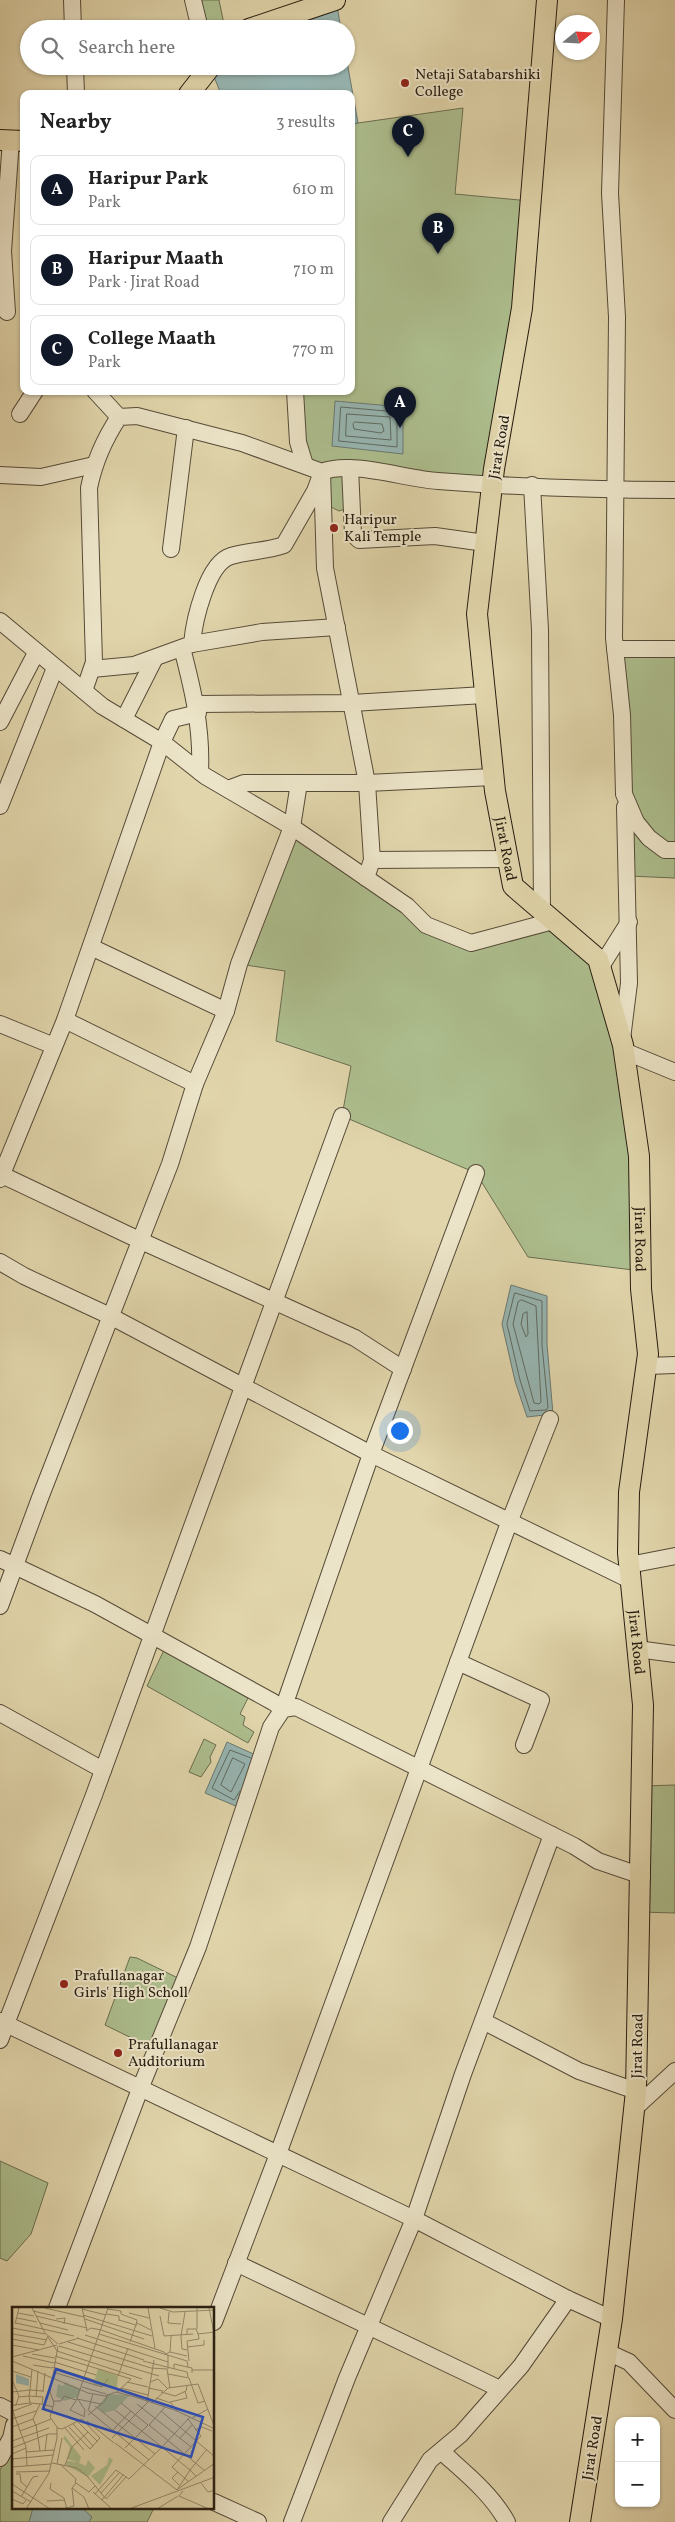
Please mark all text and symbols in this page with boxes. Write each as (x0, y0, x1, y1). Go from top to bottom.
north arrow (555, 15, 600, 60)
search box (20, 20, 355, 75)
icon: search (38, 34, 66, 62)
text: Search here (78, 35, 175, 61)
place label: Netaji Satabarshiki College (415, 65, 541, 103)
marker: Netaji Satabarshiki College (399, 77, 411, 89)
text: Nearby (40, 108, 111, 137)
text: 3 results (276, 112, 335, 134)
pin: C (392, 116, 424, 157)
text: Haripur Park (88, 166, 208, 192)
text: A (51, 179, 63, 201)
text: 610 m (293, 179, 334, 201)
text: Park (88, 192, 121, 214)
pin: B (422, 213, 454, 254)
text: Haripur Maath (88, 246, 224, 272)
text: B (52, 259, 62, 281)
text: 710 m (293, 259, 334, 281)
text: Park · Jirat Road (88, 272, 200, 294)
text: College Maath (88, 326, 216, 352)
text: C (52, 339, 62, 361)
text: 770 m (292, 339, 334, 361)
text: Park (88, 352, 121, 374)
pin: A (384, 387, 416, 428)
street label: Jirat Road (484, 413, 516, 481)
place label: Haripur Kali Temple (344, 510, 421, 548)
marker: Haripur Kali Temple (328, 522, 340, 534)
street label: Jirat Road (488, 815, 521, 883)
street label: Jirat Road (628, 1206, 650, 1272)
your location (387, 1418, 413, 1444)
street label: Jirat Road (622, 1609, 649, 1676)
place label: Prafullanagar Girls' High Scholl (74, 1966, 188, 2004)
marker: Prafullanagar Girls' High Scholl (58, 1978, 70, 1990)
street label: Jirat Road (627, 2013, 650, 2079)
place label: Prafullanagar Auditorium (128, 2035, 218, 2073)
marker: Prafullanagar Auditorium (112, 2047, 124, 2059)
inset map (12, 2307, 215, 2510)
street label: Jirat Road (578, 2414, 609, 2482)
map controls (615, 2417, 660, 2507)
button: + (615, 2417, 660, 2462)
button: − (615, 2462, 660, 2507)

